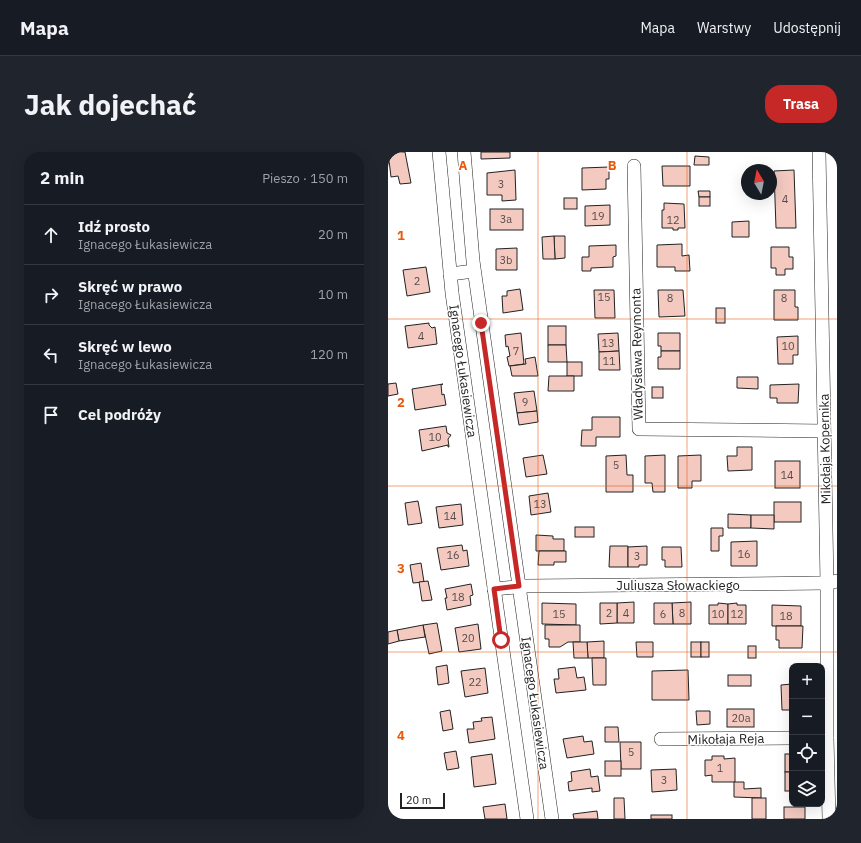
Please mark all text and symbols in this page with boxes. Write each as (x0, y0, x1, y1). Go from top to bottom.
text: Mapa (20, 16, 69, 40)
text: Mapa (640, 19, 675, 37)
text: Warstwy (697, 19, 751, 37)
text: Udostępnij (773, 19, 841, 37)
button: Trasa (765, 85, 837, 123)
text: Jak dojechać (24, 86, 196, 123)
text: A (459, 157, 468, 174)
text: B (608, 157, 617, 174)
north arrow (741, 164, 777, 200)
text: 2 min (40, 167, 84, 189)
text: Pieszo · 150 m (262, 170, 348, 187)
house number: 3 (498, 177, 504, 191)
house number: 4 (782, 192, 789, 206)
house number: 19 (591, 209, 605, 223)
house number: 3a (500, 212, 512, 226)
house number: 12 (666, 213, 680, 227)
text: Idź prosto (78, 217, 150, 236)
icon: ahead (40, 224, 62, 246)
text: 20 m (318, 226, 348, 243)
text: 1 (397, 227, 405, 244)
text: Ignacego Łukasiewicza (78, 236, 212, 253)
house number: 3b (500, 253, 512, 267)
house number: 2 (414, 274, 420, 288)
text: Skręć w prawo (78, 277, 182, 296)
icon: right (40, 284, 62, 306)
text: 10 m (318, 286, 348, 303)
street label: Władysława Reymonta (627, 288, 647, 420)
house number: 15 (597, 290, 611, 304)
house number: 8 (667, 291, 673, 305)
house number: 8 (781, 291, 787, 305)
text: Ignacego Łukasiewicza (78, 296, 212, 313)
street label: Ignacego Łukasiewicza (445, 303, 481, 439)
route end (472, 314, 490, 332)
house number: 4 (418, 329, 425, 343)
house number: 13 (601, 336, 615, 350)
text: Skręć w lewo (78, 337, 172, 356)
house number: 10 (781, 339, 795, 353)
icon: left (40, 344, 62, 366)
house number: 7 (513, 344, 519, 358)
text: 120 m (310, 346, 348, 363)
house number: 11 (602, 354, 616, 368)
text: Ignacego Łukasiewicza (78, 356, 212, 373)
text: 2 (397, 394, 405, 411)
street label: Mikołaja Kopernika (816, 394, 834, 504)
house number: 9 (522, 395, 528, 409)
icon: arrive (40, 404, 62, 426)
text: Cel podróży (78, 405, 161, 424)
house number: 10 (428, 430, 442, 444)
house number: 5 (613, 458, 619, 472)
house number: 14 (780, 468, 794, 482)
house number: 13 (533, 497, 547, 511)
house number: 14 (443, 509, 457, 523)
house number: 16 (737, 547, 751, 561)
house number: 16 (446, 548, 460, 562)
house number: 3 (634, 549, 640, 563)
text: 3 (397, 560, 405, 577)
street label: Juliusza Słowackiego (616, 577, 740, 594)
house number: 18 (451, 590, 465, 604)
house number: 2 (606, 606, 612, 620)
house number: 4 (623, 606, 630, 620)
house number: 8 (679, 606, 685, 620)
house number: 15 (552, 607, 566, 621)
house number: 6 (660, 607, 666, 621)
house number: 10 (711, 607, 725, 621)
house number: 12 (730, 607, 744, 621)
house number: 18 (779, 609, 793, 623)
house number: 20 (461, 631, 475, 645)
route start (492, 631, 510, 649)
street label: Ignacego Łukasiewicza (517, 635, 553, 771)
map controls (789, 663, 825, 807)
button: + (789, 663, 825, 699)
house number: 22 (468, 675, 482, 689)
button: − (789, 699, 825, 735)
house number: 20a (731, 711, 751, 725)
text: 4 (397, 727, 405, 744)
street label: Mikołaja Reja (687, 730, 765, 748)
button: locate (789, 735, 825, 771)
house number: 5 (628, 745, 634, 759)
house number: 1 (717, 761, 724, 775)
button: layers (789, 771, 825, 807)
house number: 3 (661, 773, 667, 787)
scale bar (400, 791, 445, 810)
text: 20 m (406, 793, 431, 807)

